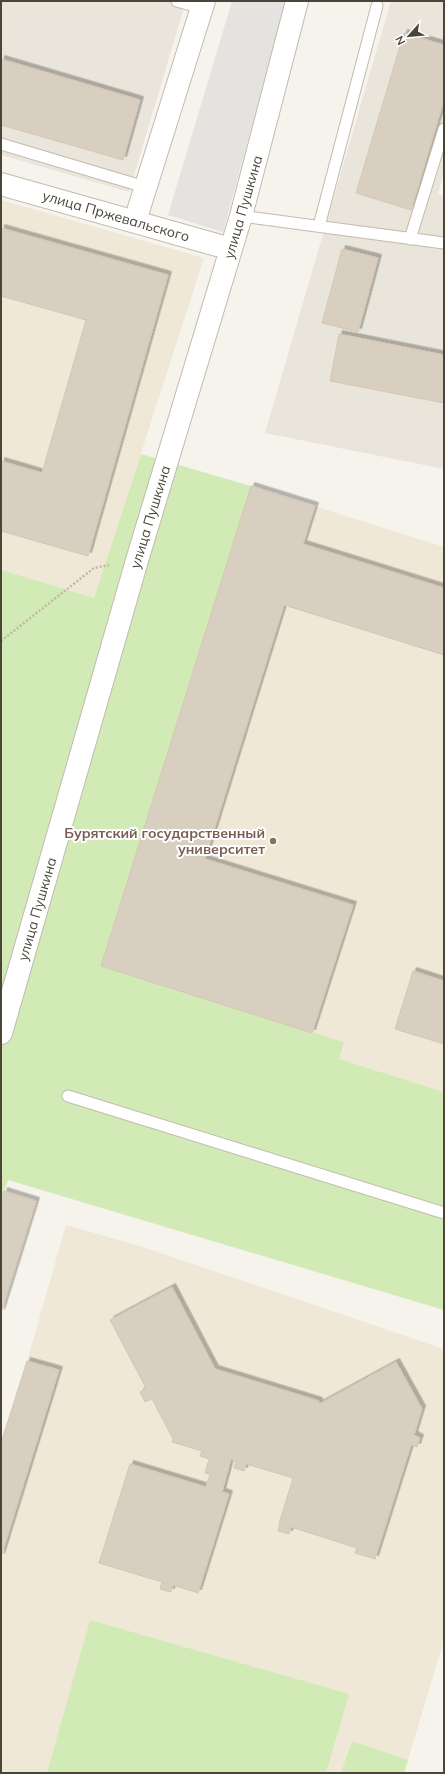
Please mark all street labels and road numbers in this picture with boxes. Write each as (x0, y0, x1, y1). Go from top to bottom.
street label: улица Пушкина (220, 153, 266, 261)
street label: улица Пржевальского (40, 186, 192, 246)
street label: улица Пушкина (126, 463, 174, 571)
street label: улица Пушкина (14, 855, 60, 963)

